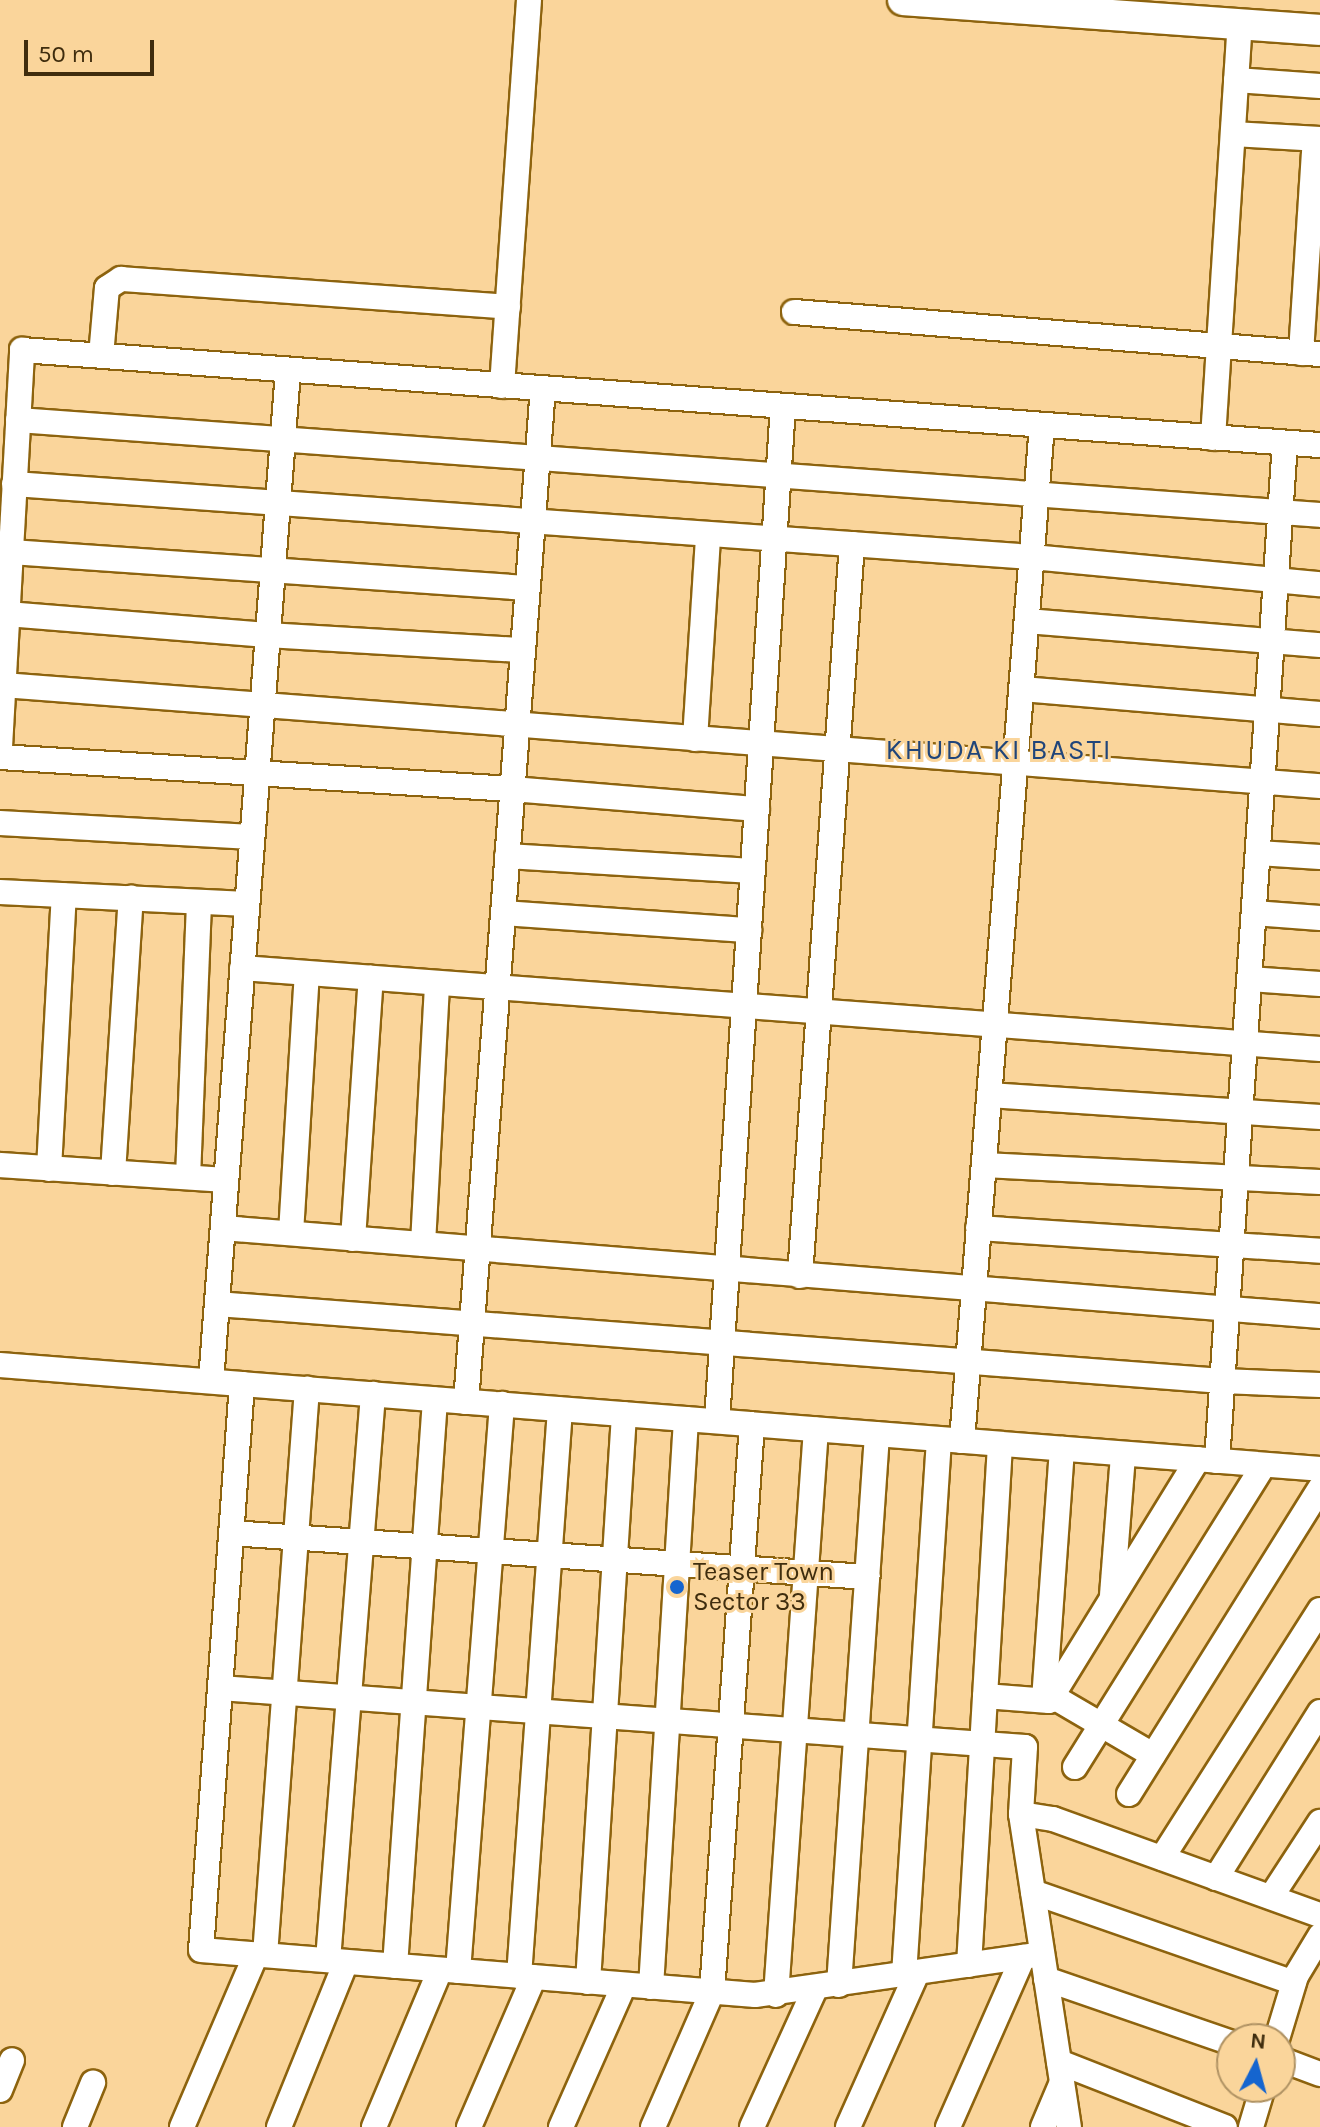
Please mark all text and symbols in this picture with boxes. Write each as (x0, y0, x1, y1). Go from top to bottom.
scale bar (28, 24, 158, 74)
text: 50 m (38, 40, 94, 68)
district label: KHUDA KI BASTI (886, 733, 1112, 767)
place label: Teaser Town Sector 33 (693, 1556, 834, 1618)
marker: Teaser Town Sector 33 (668, 1578, 686, 1596)
north arrow (1216, 2023, 1296, 2103)
text: N (1249, 2027, 1268, 2055)

